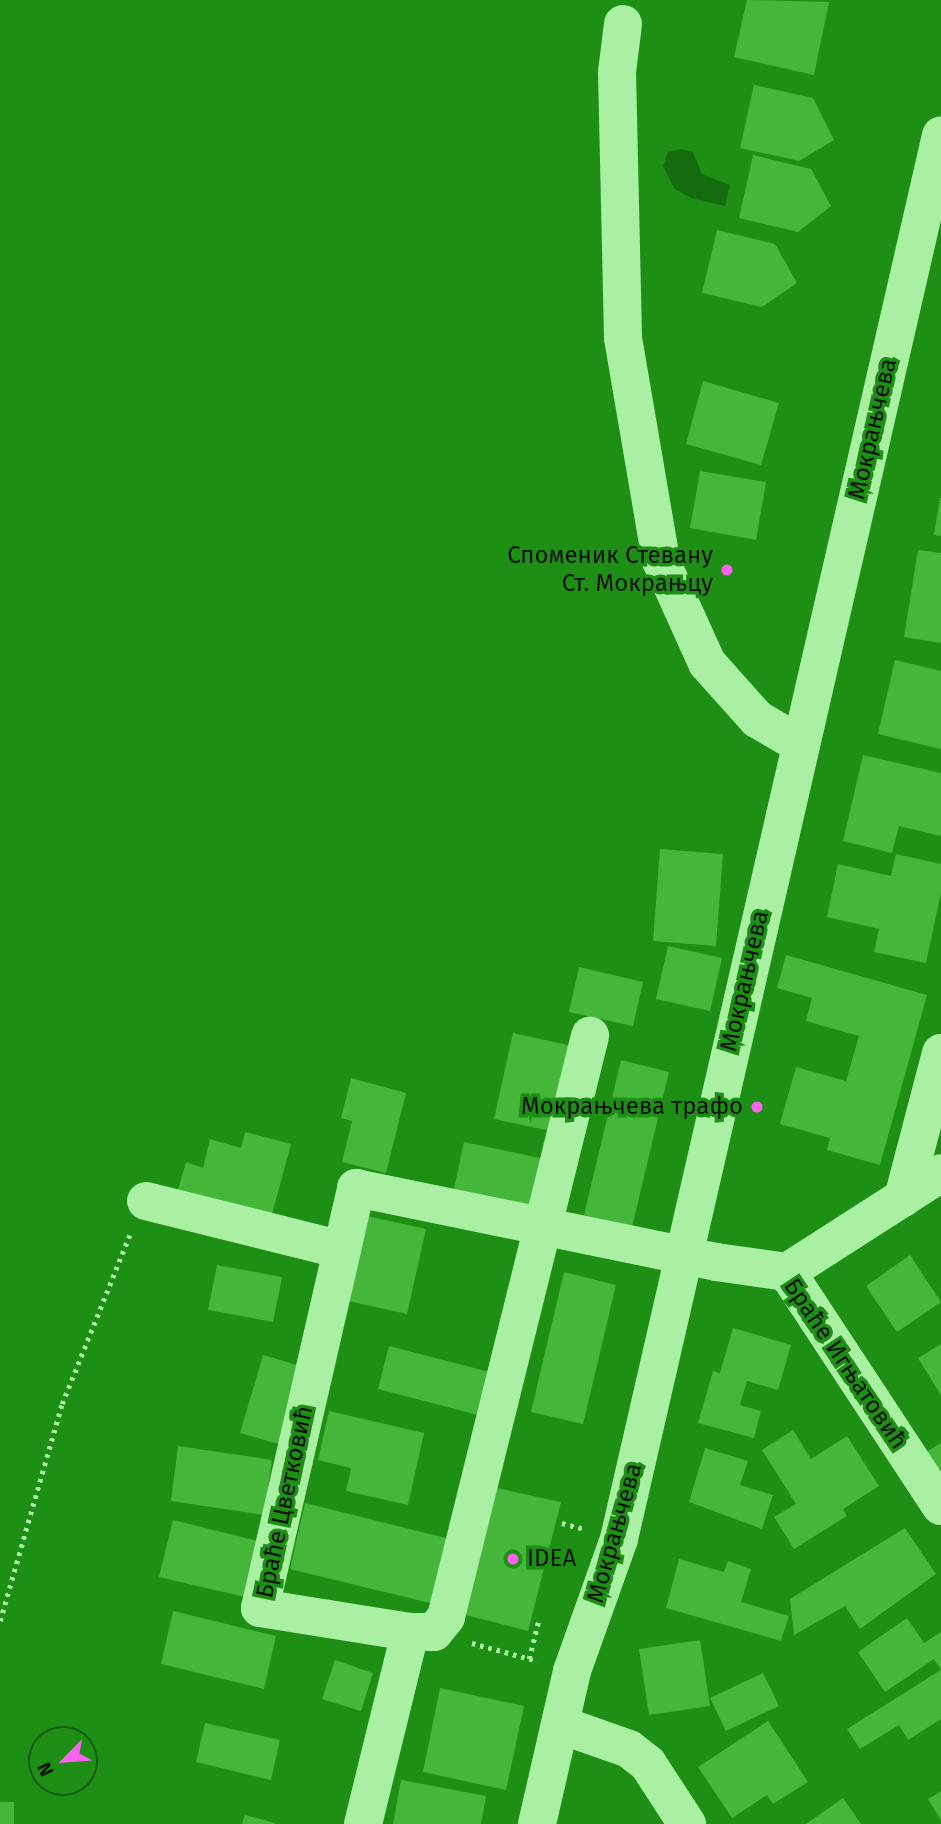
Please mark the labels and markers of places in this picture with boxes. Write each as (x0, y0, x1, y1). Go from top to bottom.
place label: Споменик Стевану Ст. Мокрањцу (507, 542, 713, 598)
marker: Споменик Стевану Ст. Мокрањцу (719, 562, 735, 578)
place label: Мокрањчева трафо (521, 1093, 743, 1121)
marker: Мокрањчева трафо (749, 1099, 765, 1115)
place label: IDEA (527, 1545, 576, 1573)
marker: IDEA (505, 1551, 521, 1567)

